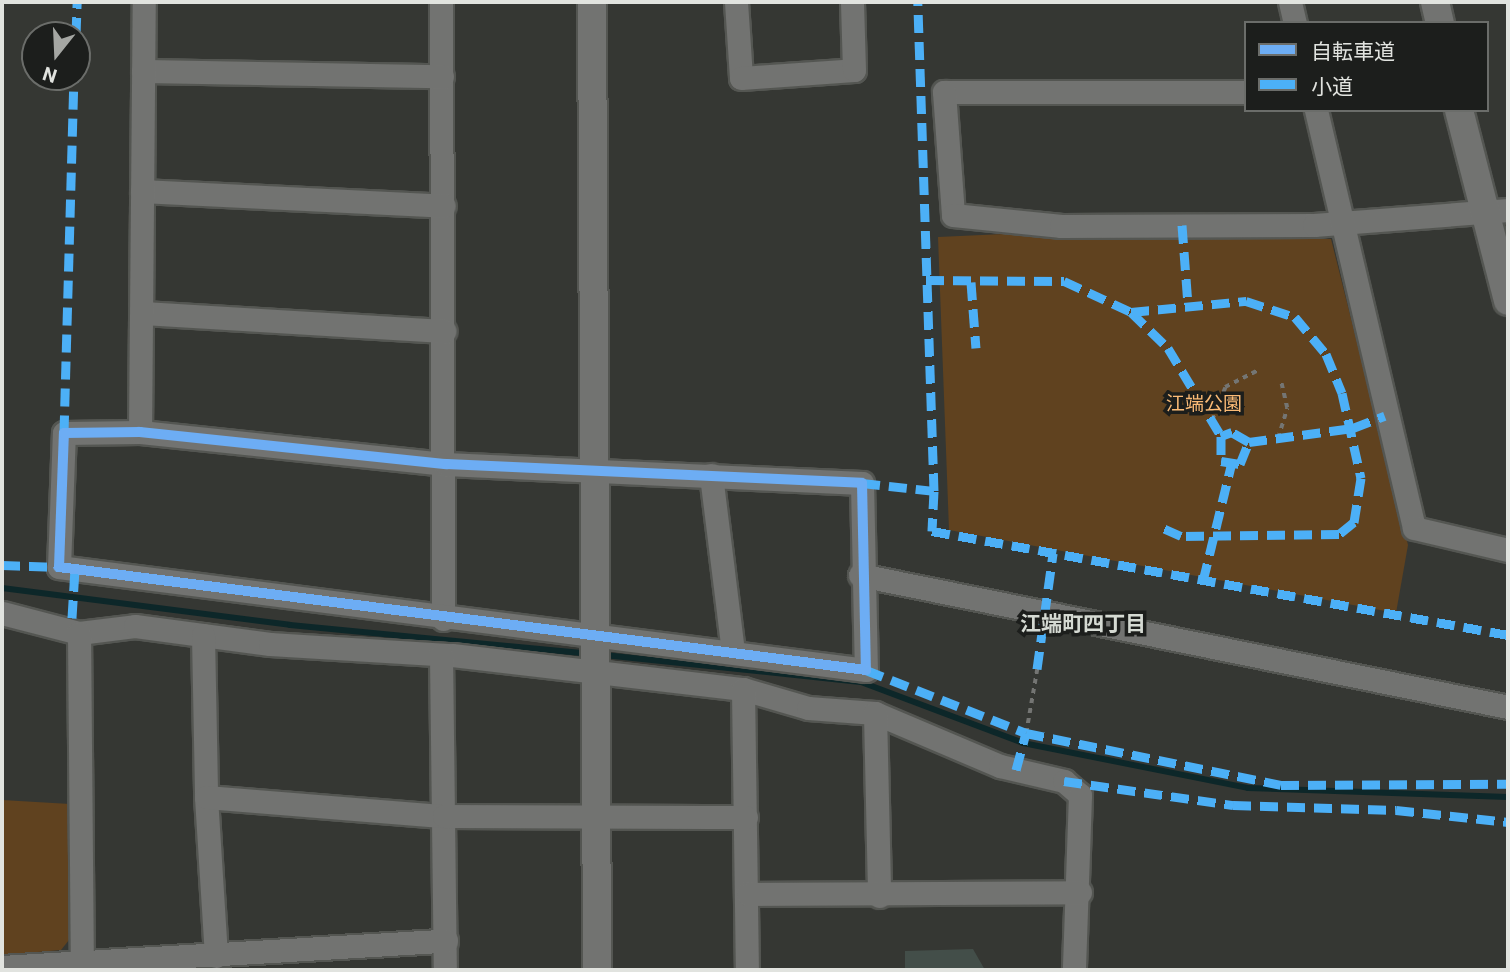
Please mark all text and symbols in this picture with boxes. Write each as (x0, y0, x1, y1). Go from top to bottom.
north arrow (21, 21, 91, 91)
legend (1244, 21, 1489, 112)
text: 自転車道 (1311, 40, 1395, 64)
text: N (40, 62, 60, 88)
text: 小道 (1311, 75, 1353, 99)
park label: 江端公園 (1166, 393, 1242, 415)
district label: 江端町四丁目 (1020, 611, 1146, 637)

